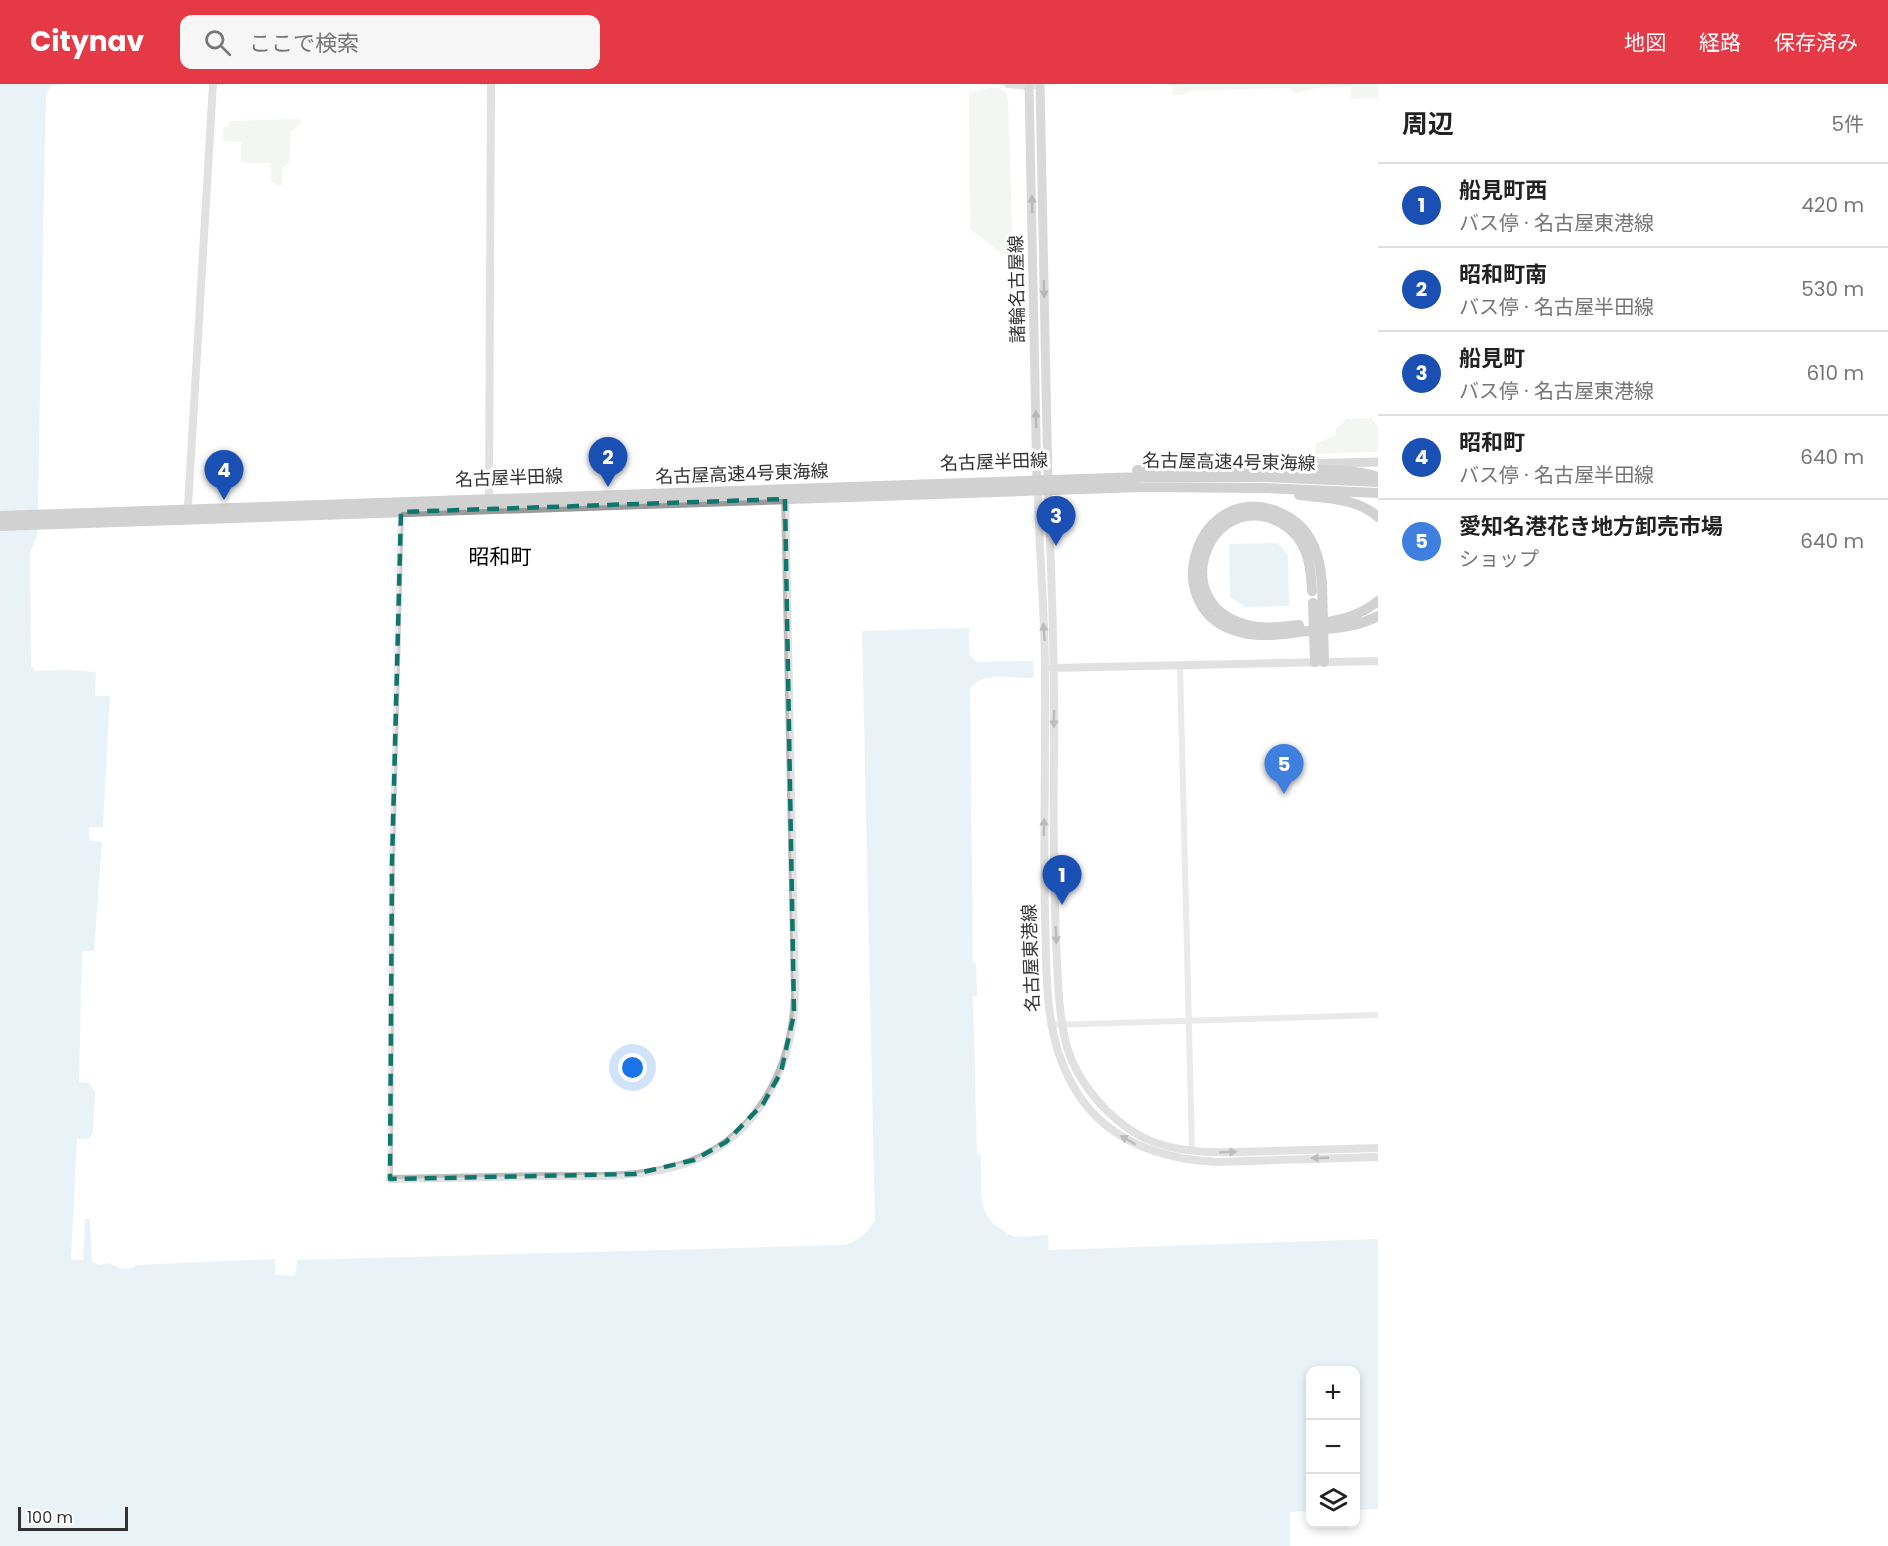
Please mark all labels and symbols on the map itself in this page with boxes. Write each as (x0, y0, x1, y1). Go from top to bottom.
one-way arrow (1027, 194, 1036, 213)
street label: 諸輪名古屋線 (1003, 235, 1030, 343)
one-way arrow (1039, 280, 1049, 299)
one-way arrow (1031, 410, 1041, 429)
pin: 2 (588, 438, 628, 487)
street label: 名古屋半田線 (940, 447, 1048, 476)
street label: 名古屋高速4号東海線 (1142, 447, 1316, 476)
pin: 4 (204, 450, 244, 500)
street label: 名古屋高速4号東海線 (655, 458, 829, 489)
street label: 名古屋半田線 (455, 463, 563, 492)
pin: 3 (1036, 496, 1076, 546)
district label: 昭和町 (469, 542, 532, 571)
one-way arrow (1039, 623, 1048, 642)
one-way arrow (1049, 710, 1059, 729)
pin: 5 (1264, 744, 1304, 794)
one-way arrow (1039, 818, 1049, 837)
pin: 1 (1042, 856, 1082, 905)
street label: 名古屋東港線 (1016, 904, 1045, 1012)
one-way arrow (1051, 926, 1061, 945)
your location (618, 1053, 647, 1082)
one-way arrow (1119, 1135, 1136, 1145)
one-way arrow (1219, 1148, 1238, 1157)
one-way arrow (1310, 1154, 1329, 1163)
scale bar (18, 1504, 128, 1532)

